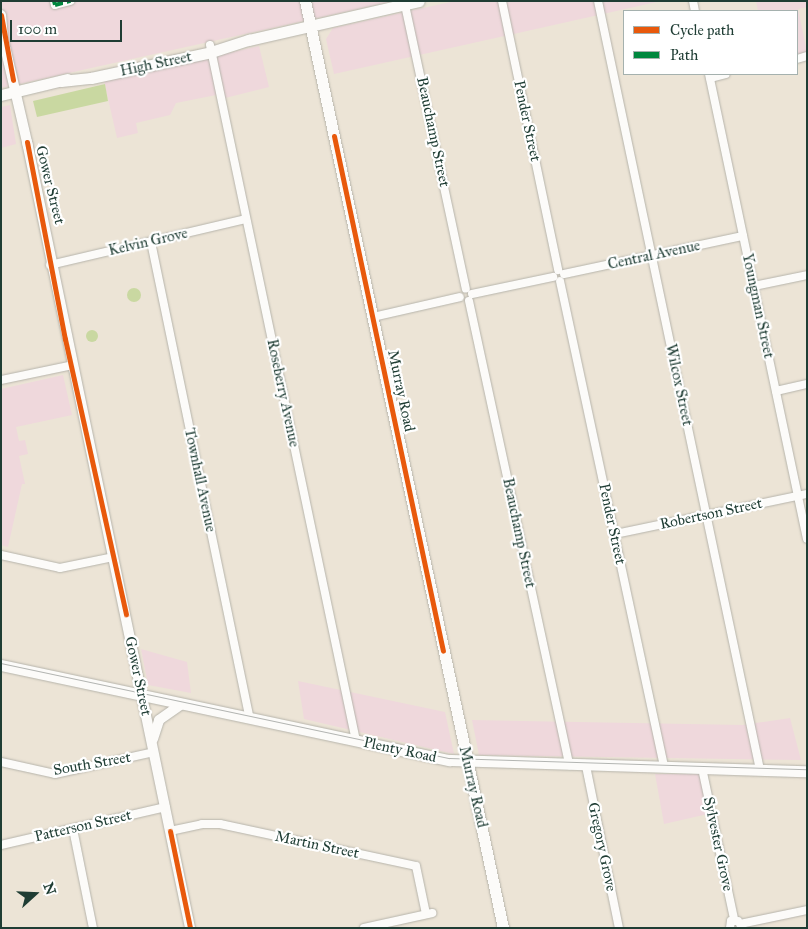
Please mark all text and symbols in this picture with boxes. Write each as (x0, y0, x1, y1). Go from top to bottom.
scale bar (12, 10, 125, 42)
legend (623, 10, 798, 75)
text: 100 m (18, 20, 57, 38)
text: Cycle path (670, 21, 734, 39)
text: Path (670, 46, 698, 64)
street label: High Street (118, 48, 194, 80)
street label: Beauchamp Street (413, 75, 453, 189)
street label: Pender Street (510, 79, 544, 163)
street label: Gower Street (32, 144, 68, 226)
street label: Kelvin Grove (107, 224, 189, 260)
street label: Central Avenue (606, 236, 702, 274)
street label: Youngman Street (738, 252, 778, 360)
street label: Roseberry Avenue (263, 337, 303, 449)
street label: Wilcox Street (662, 342, 696, 428)
street label: Murray Road (384, 349, 418, 433)
street label: Townhall Avenue (180, 426, 220, 534)
street label: Beauchamp Street (499, 476, 539, 590)
street label: Pender Street (595, 482, 629, 566)
street label: Robertson Street (658, 494, 764, 534)
street label: Gower Street (121, 635, 155, 717)
street label: Plenty Road (362, 733, 438, 767)
street label: Murray Road (455, 745, 491, 829)
street label: South Street (52, 748, 132, 780)
street label: Sylvester Grove (699, 795, 737, 893)
street label: Gregory Grove (584, 801, 620, 893)
street label: Patterson Street (33, 806, 133, 846)
street label: Martin Street (273, 827, 361, 863)
north arrow (10, 869, 60, 919)
text: N (40, 880, 60, 897)

